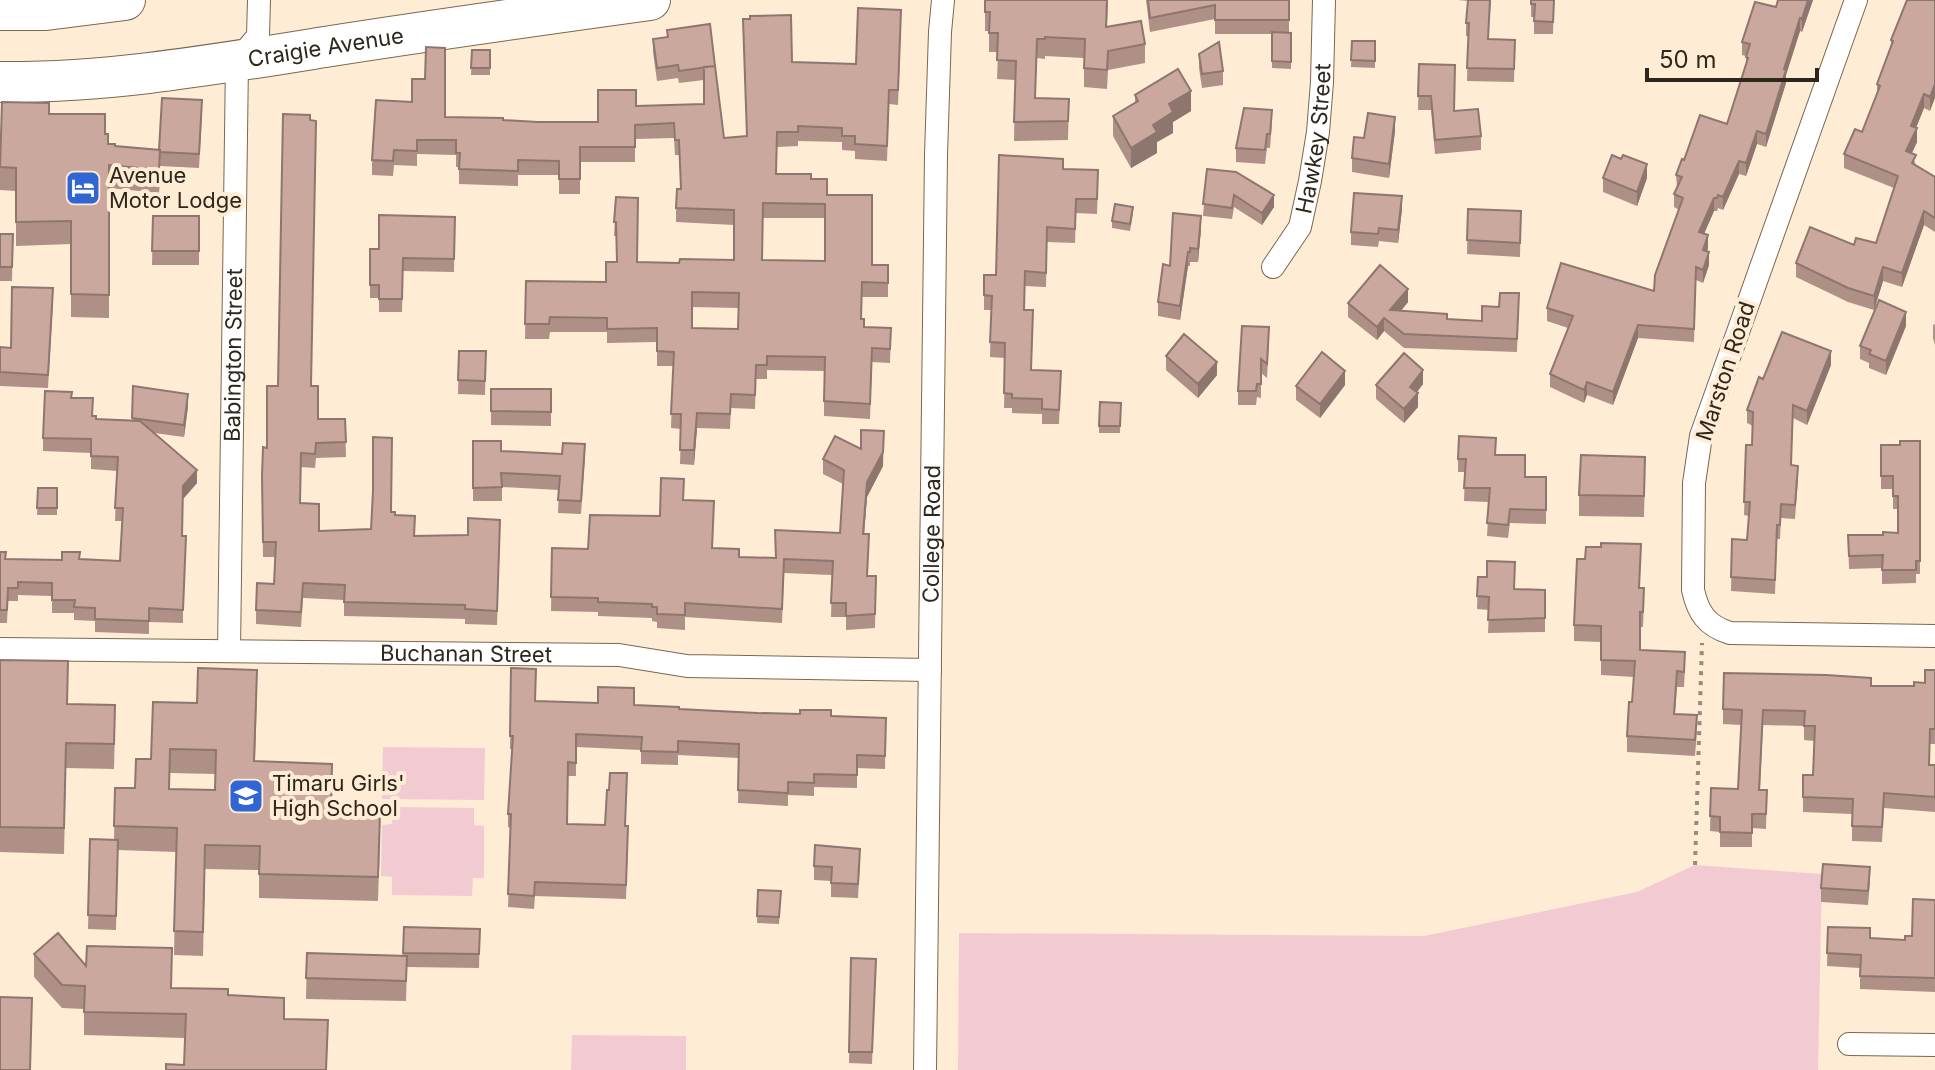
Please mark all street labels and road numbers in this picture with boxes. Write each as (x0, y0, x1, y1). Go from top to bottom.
street label: Craigie Avenue (246, 22, 405, 72)
street label: Hawkey Street (1290, 63, 1335, 216)
street label: Babington Street (219, 268, 247, 442)
street label: Marston Road (1690, 298, 1760, 444)
street label: College Road (918, 465, 945, 603)
street label: Buchanan Street (380, 640, 552, 667)

